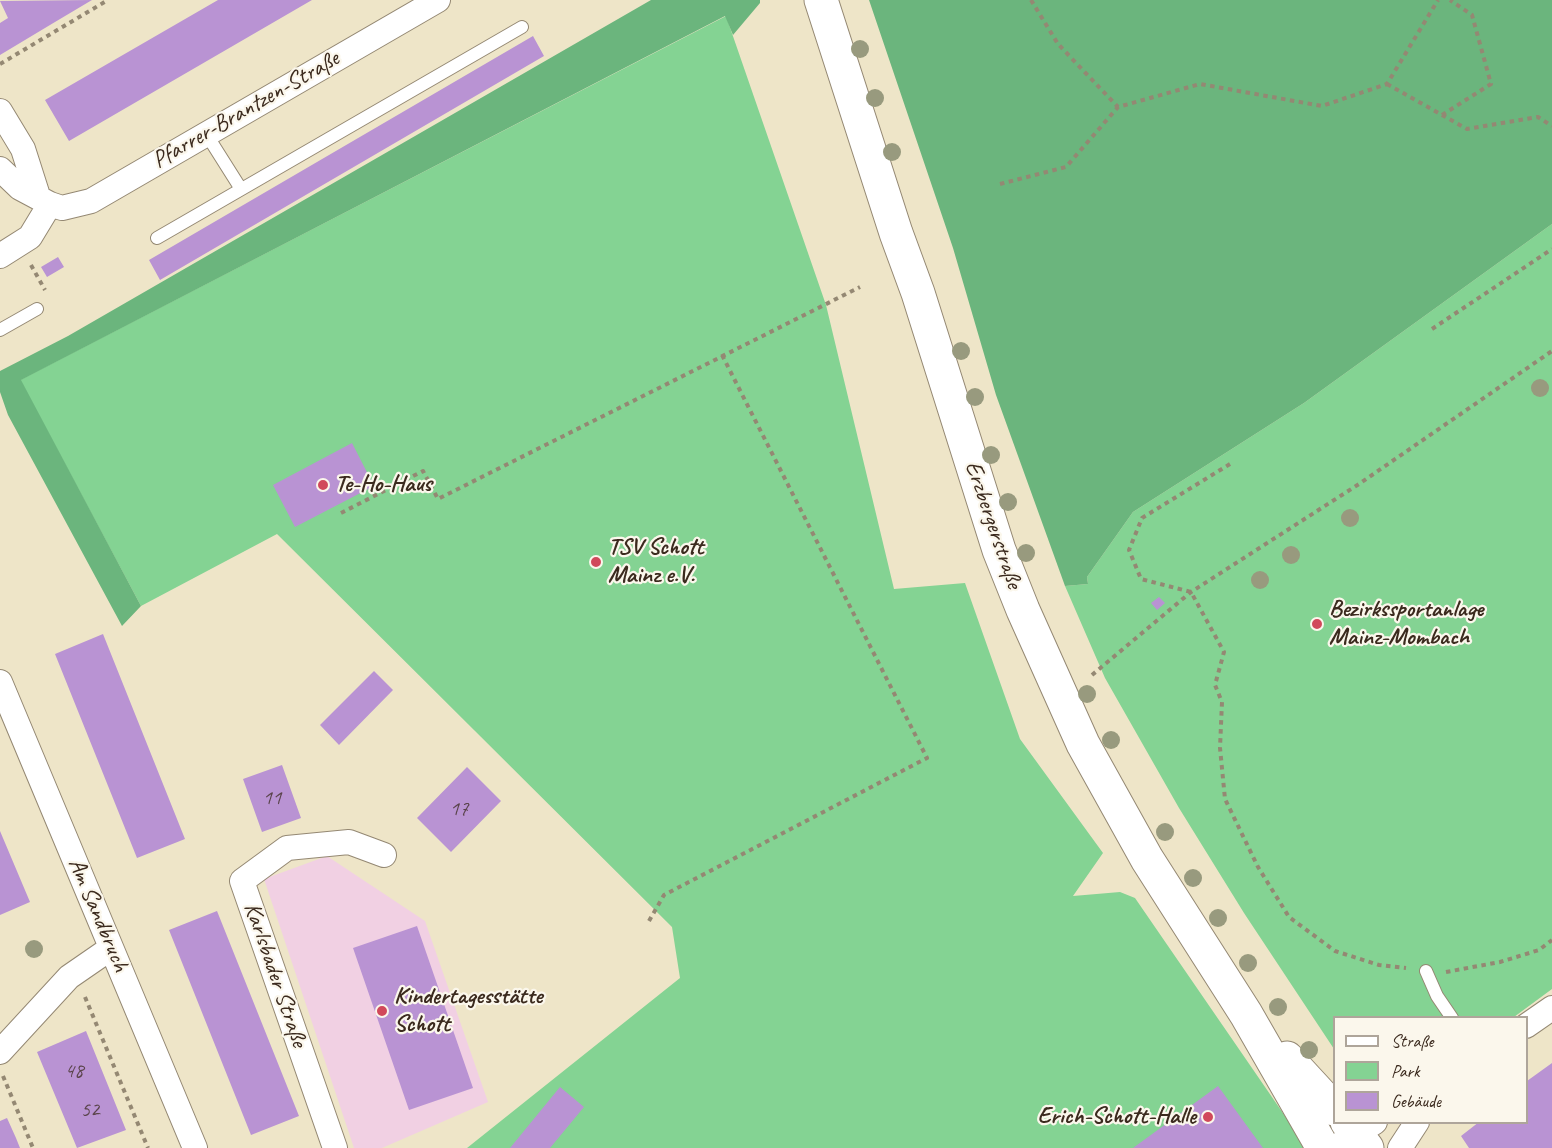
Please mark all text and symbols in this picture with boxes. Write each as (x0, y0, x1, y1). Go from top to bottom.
street label: Pfarrer-Brantzen-Straße (147, 45, 345, 175)
street label: Erzbergerstraße (958, 458, 1028, 592)
place label: Te-Ho-Haus (335, 471, 432, 499)
marker: Te-Ho-Haus (316, 478, 330, 492)
place label: TSV Schott Mainz e.V. (608, 534, 704, 590)
marker: TSV Schott Mainz e.V. (589, 555, 603, 569)
place label: Bezirkssportanlage Mainz-Mombach (1329, 596, 1483, 652)
marker: Bezirkssportanlage Mainz-Mombach (1310, 617, 1324, 631)
house number: 11 (263, 785, 281, 811)
house number: 17 (450, 796, 468, 822)
street label: Am Sandbruch (61, 854, 135, 976)
street label: Karlsbader Straße (237, 899, 313, 1051)
place label: Kindertagesstätte Schott (394, 983, 542, 1039)
marker: Kindertagesstätte Schott (375, 1004, 389, 1018)
legend (1333, 1016, 1528, 1124)
text: Straße (1391, 1030, 1433, 1052)
house number: 48 (65, 1058, 83, 1084)
text: Park (1391, 1060, 1420, 1082)
text: Gebäude (1391, 1090, 1441, 1112)
house number: 52 (81, 1097, 99, 1123)
place label: Erich-Schott-Halle (1037, 1103, 1196, 1131)
marker: Erich-Schott-Halle (1201, 1110, 1215, 1124)

